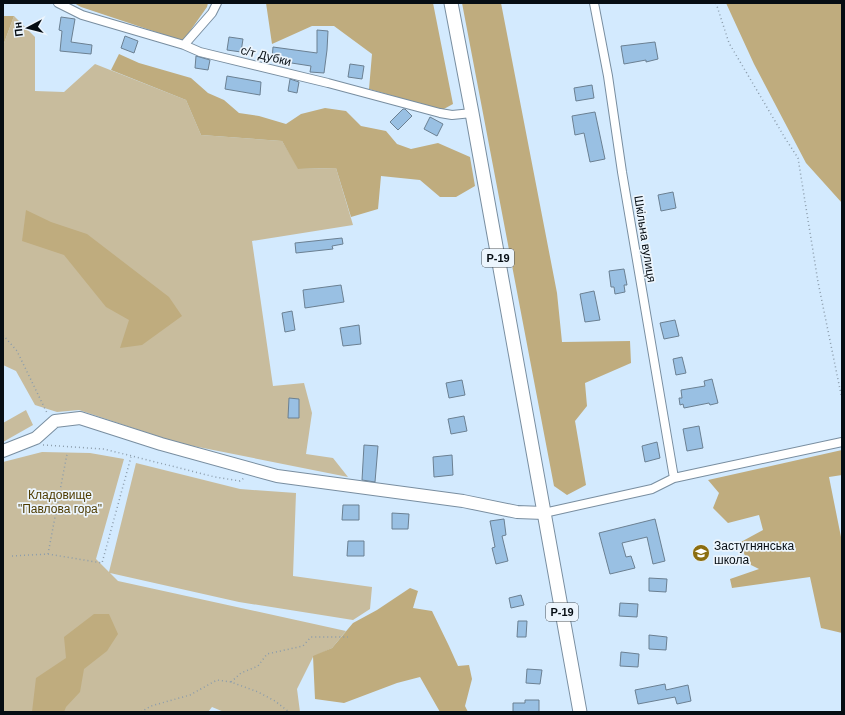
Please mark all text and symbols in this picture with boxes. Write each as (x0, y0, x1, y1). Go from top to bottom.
north arrow (8, 8, 48, 48)
text: Пн (11, 21, 25, 37)
street label: с/т Дубки (239, 43, 293, 69)
street label: Шкільна вулиця (631, 195, 659, 283)
road number: Р-19 (482, 249, 514, 267)
park label: Кладовище "Павлова гора" (18, 488, 102, 516)
place label: Застугнянська школа (714, 539, 794, 567)
school or university icon: Застугнянська школа (691, 543, 711, 563)
road number: Р-19 (546, 603, 578, 621)

